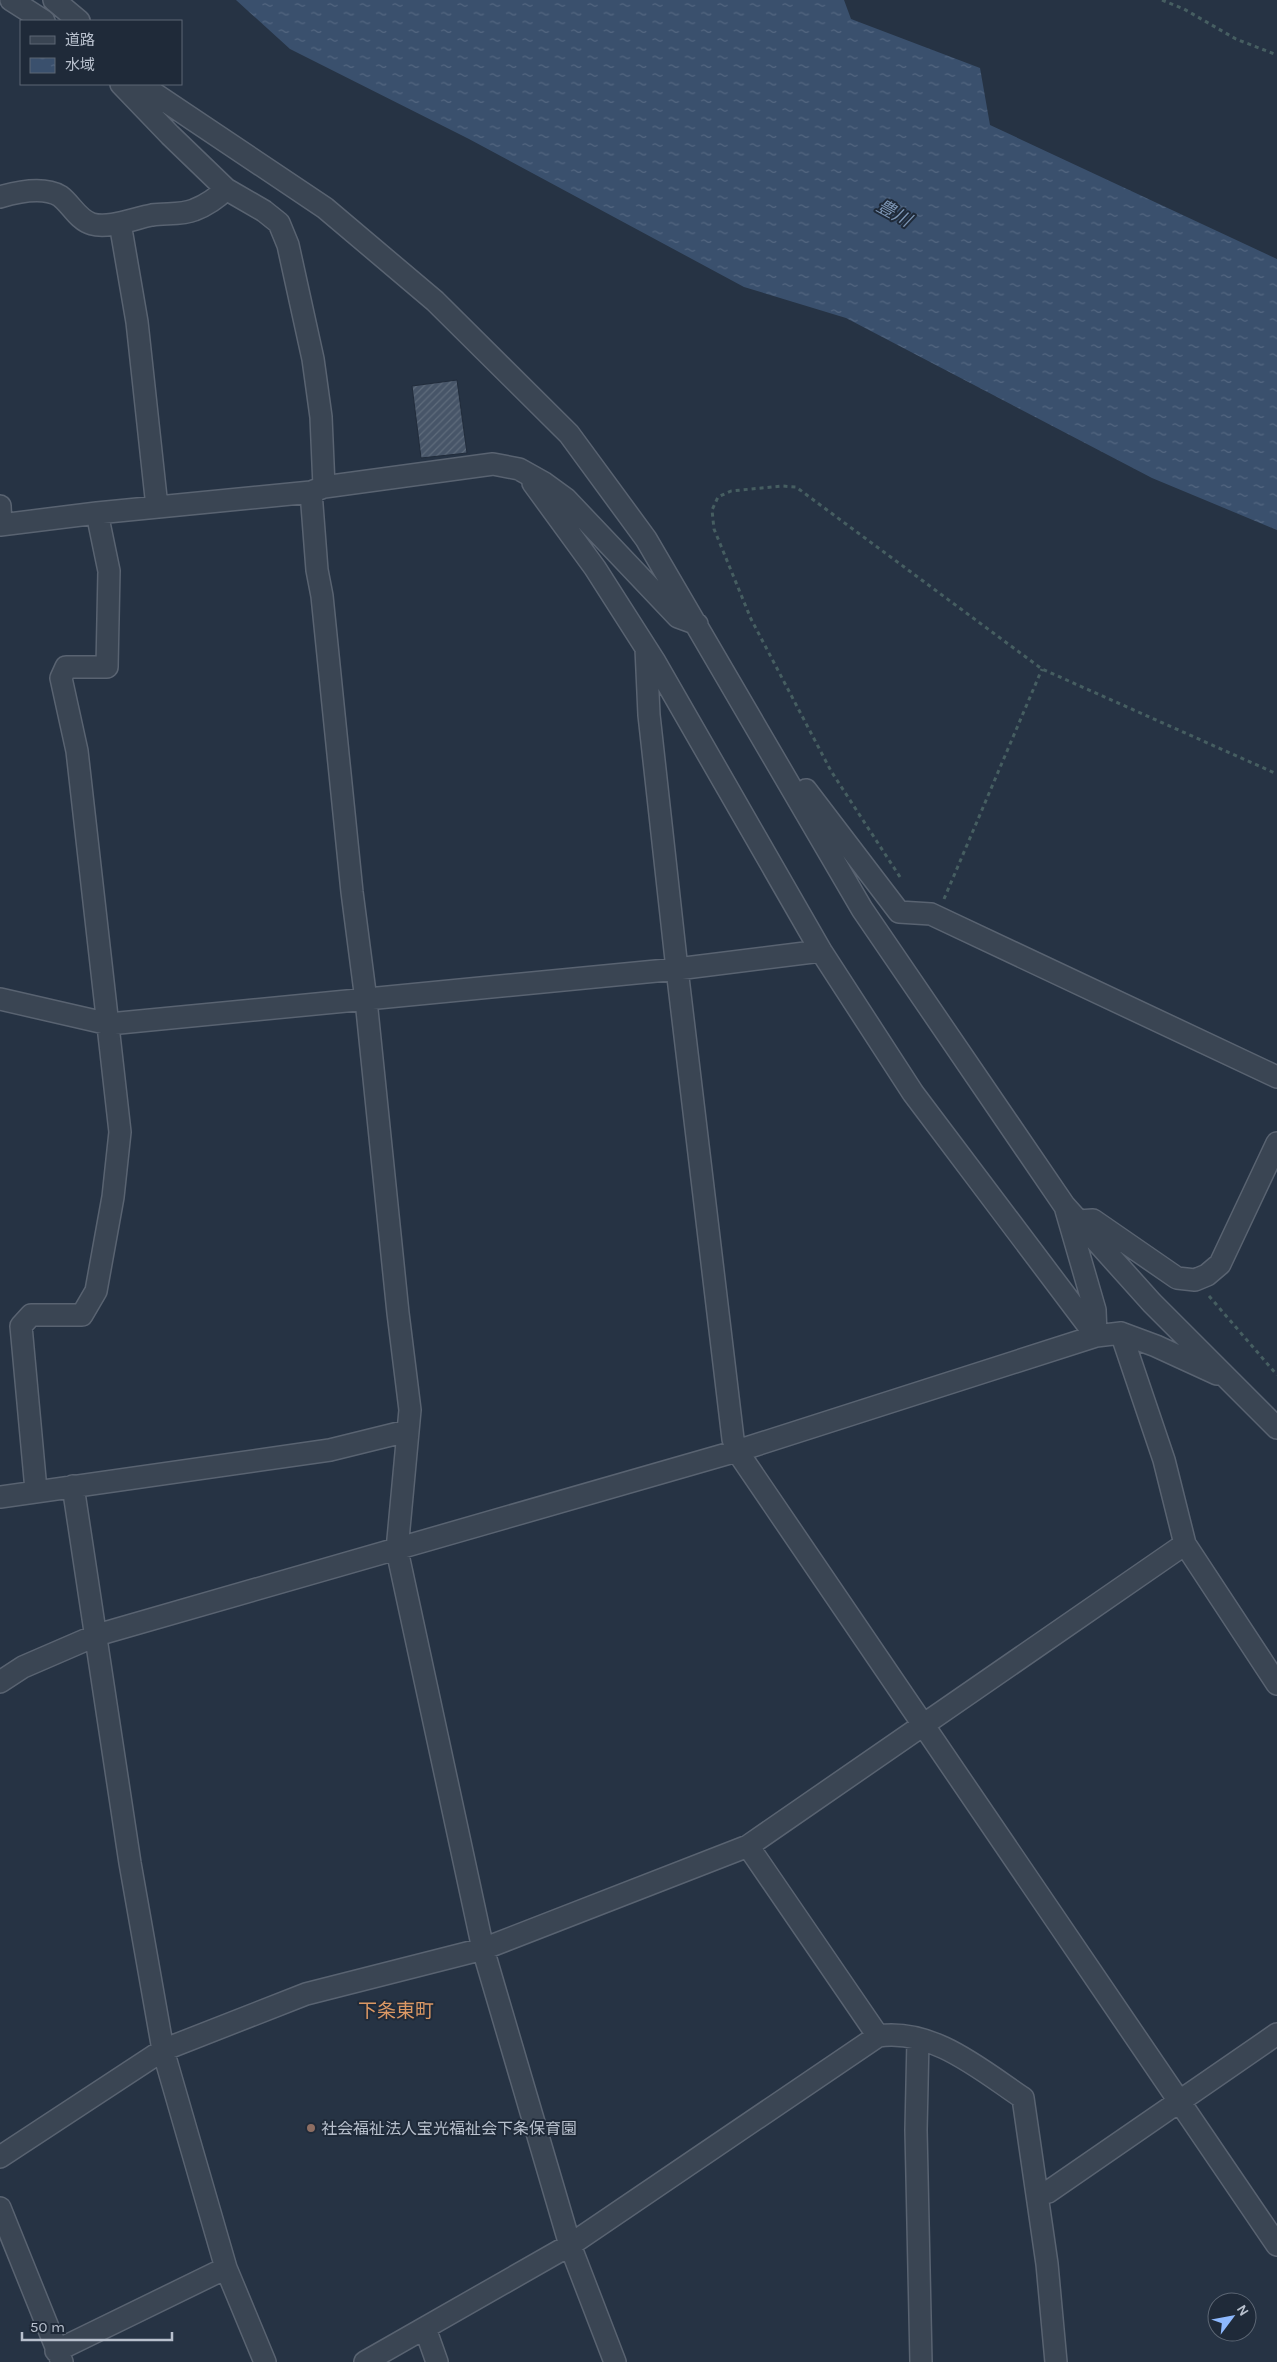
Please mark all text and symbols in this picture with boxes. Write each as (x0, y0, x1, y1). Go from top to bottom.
legend (20, 20, 182, 85)
text: 道路 (65, 31, 95, 49)
text: 水域 (65, 56, 95, 74)
water label: 豊川 (873, 195, 917, 232)
district label: 下条東町 (358, 2000, 434, 2022)
place label: 社会福祉法人宝光福祉会下条保育園 (321, 2119, 577, 2138)
marker: 社会福祉法人宝光福祉会下条保育園 (305, 2122, 317, 2134)
north arrow (1207, 2292, 1257, 2342)
text: N (1233, 2302, 1252, 2319)
scale bar (22, 2310, 172, 2342)
text: 50 m (30, 2318, 65, 2336)

